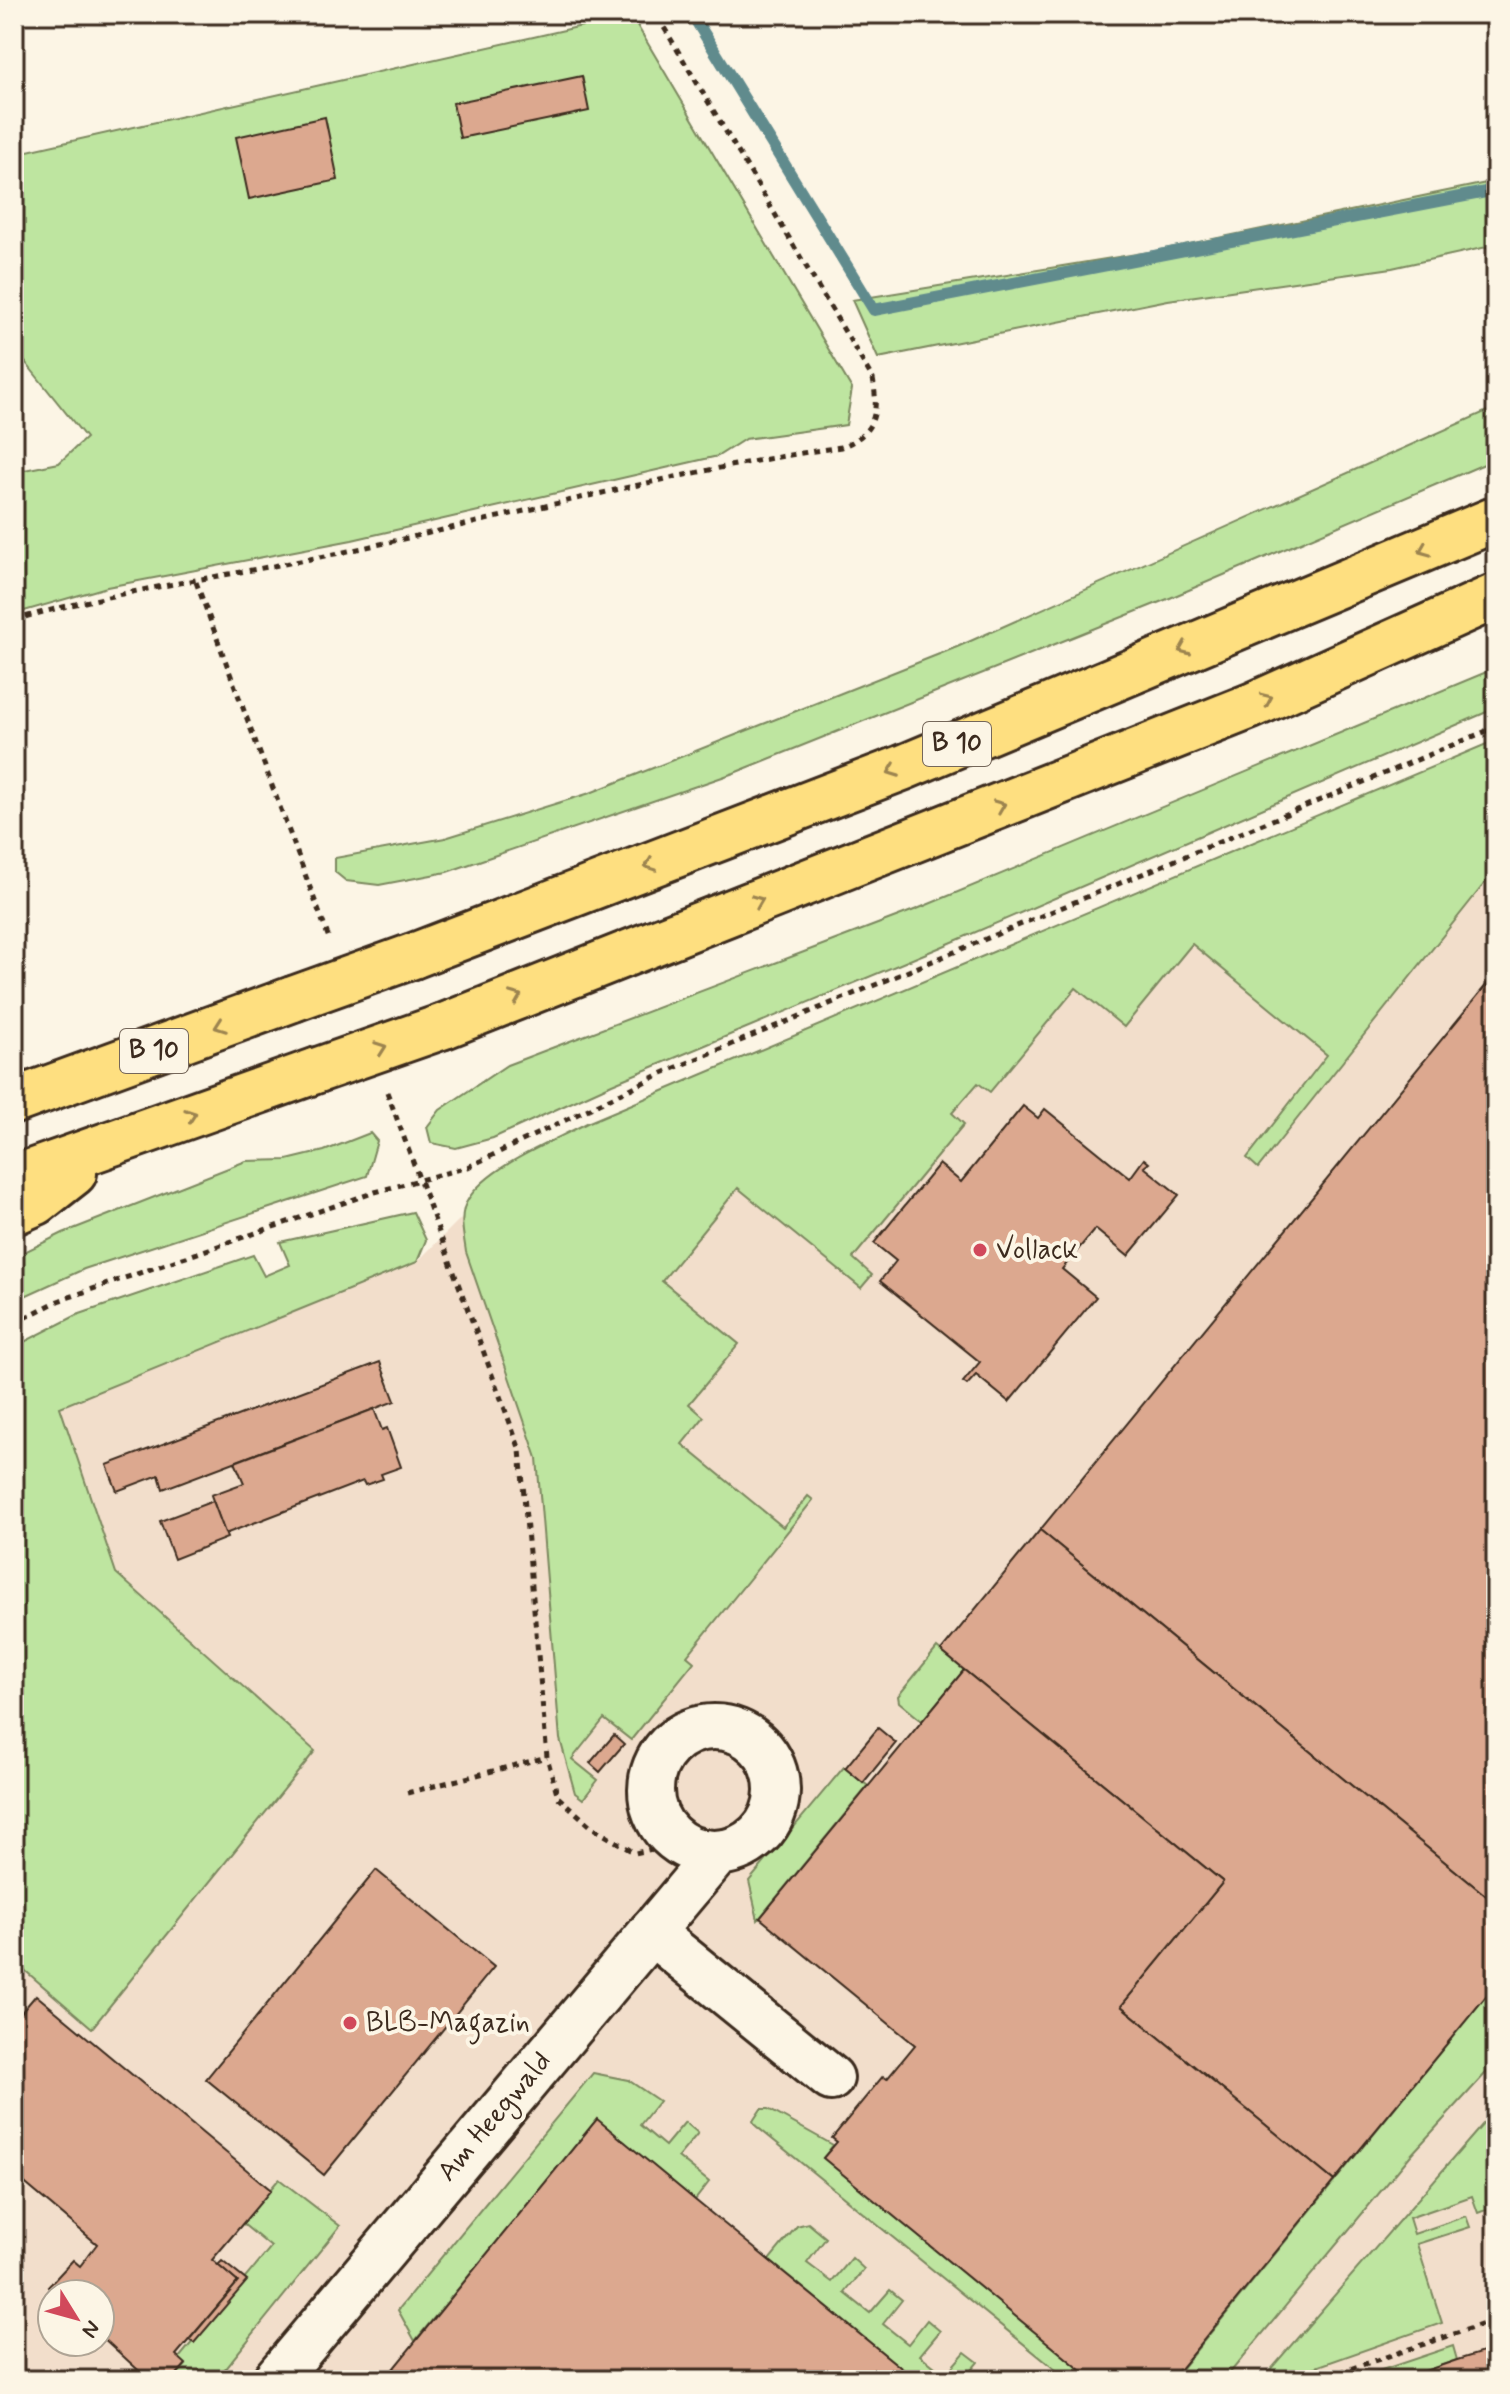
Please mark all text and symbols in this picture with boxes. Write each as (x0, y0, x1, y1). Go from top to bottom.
one-way arrow (1418, 540, 1432, 556)
one-way arrow (1178, 639, 1192, 655)
one-way arrow (1259, 693, 1274, 709)
road number: B 10 (923, 722, 991, 766)
one-way arrow (887, 761, 901, 778)
one-way arrow (992, 799, 1006, 815)
one-way arrow (644, 855, 658, 872)
one-way arrow (750, 894, 764, 911)
one-way arrow (508, 990, 522, 1007)
one-way arrow (214, 1017, 228, 1033)
road number: B 10 (120, 1029, 188, 1073)
one-way arrow (373, 1041, 387, 1058)
one-way arrow (184, 1108, 198, 1125)
place label: Vollack (996, 1232, 1079, 1269)
marker: Vollack (971, 1241, 989, 1259)
place label: BLB-Magazin (366, 2005, 530, 2045)
marker: BLB-Magazin (341, 2014, 359, 2032)
street label: Am Heegwald (430, 2044, 562, 2191)
north arrow (36, 2278, 116, 2358)
text: N (75, 2315, 106, 2343)

